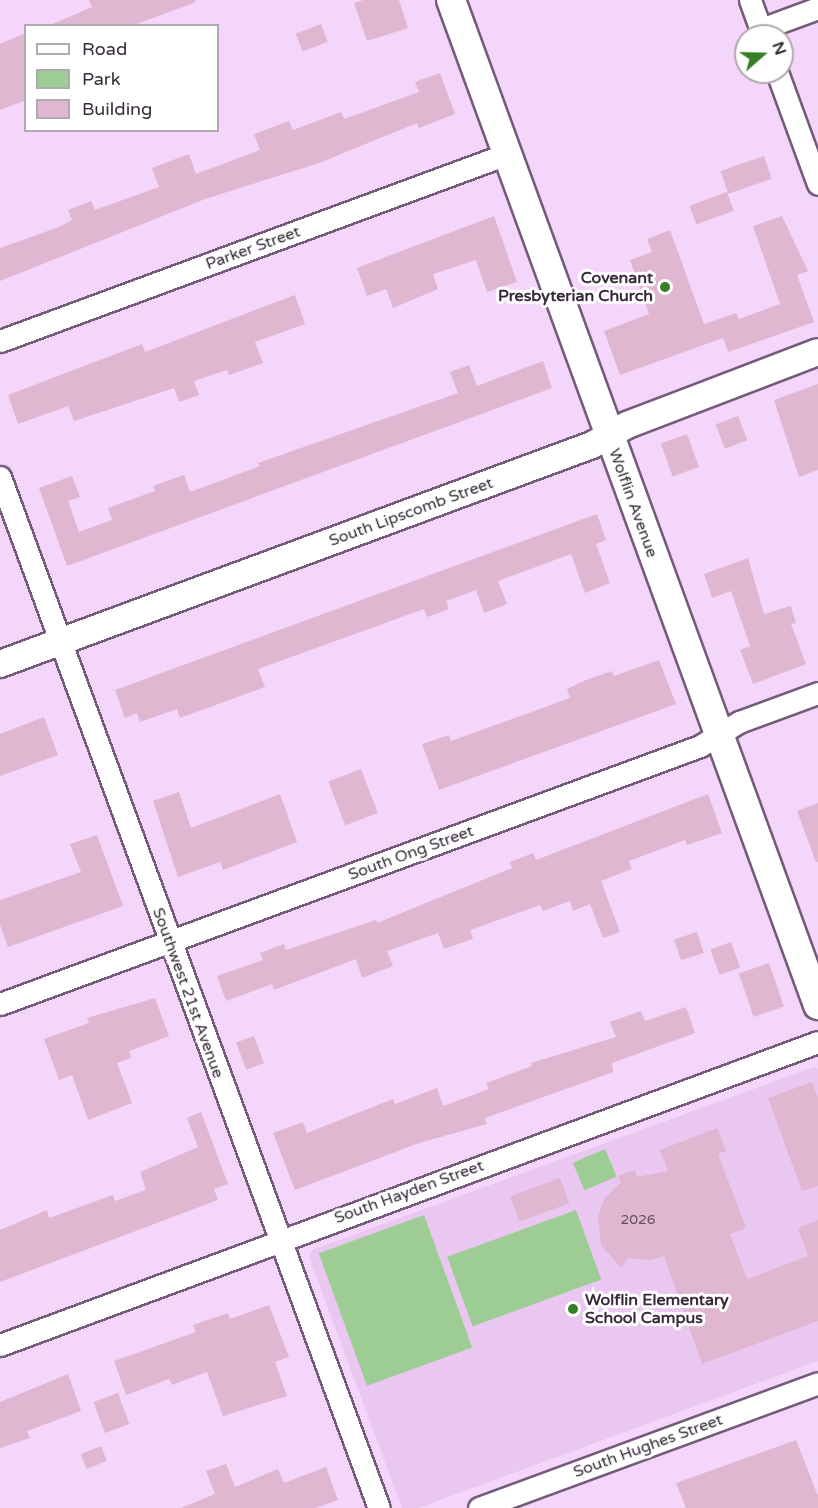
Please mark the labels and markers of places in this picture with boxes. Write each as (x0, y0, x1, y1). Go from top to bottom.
place label: Covenant Presbyterian Church (498, 268, 653, 306)
marker: Covenant Presbyterian Church (658, 280, 672, 294)
place label: Wolflin Elementary School Campus (585, 1290, 729, 1328)
marker: Wolflin Elementary School Campus (566, 1302, 580, 1316)

